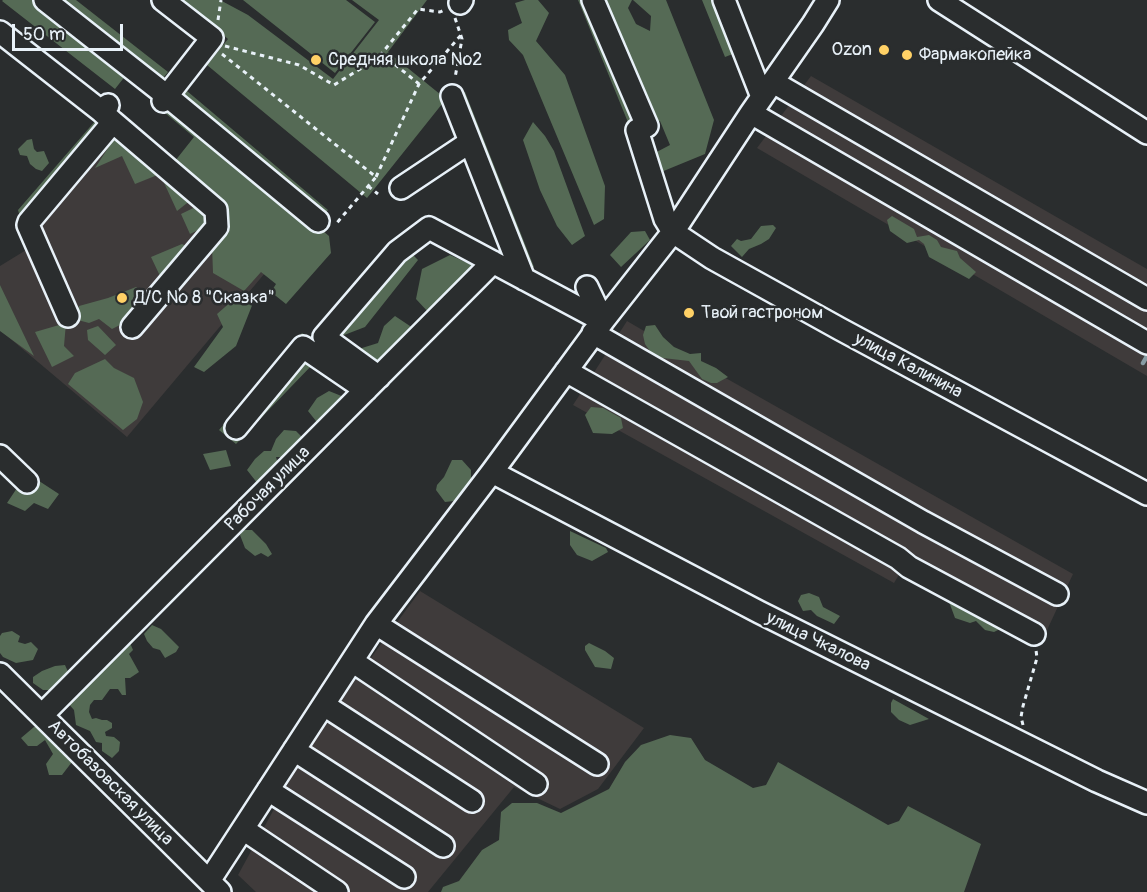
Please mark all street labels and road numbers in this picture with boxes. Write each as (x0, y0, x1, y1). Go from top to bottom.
street label: улица Калинина (850, 328, 966, 404)
street label: Рабочая улица (221, 442, 315, 536)
street label: улица Чкалова (762, 607, 874, 677)
street label: Автобазовская улица (43, 716, 177, 850)

